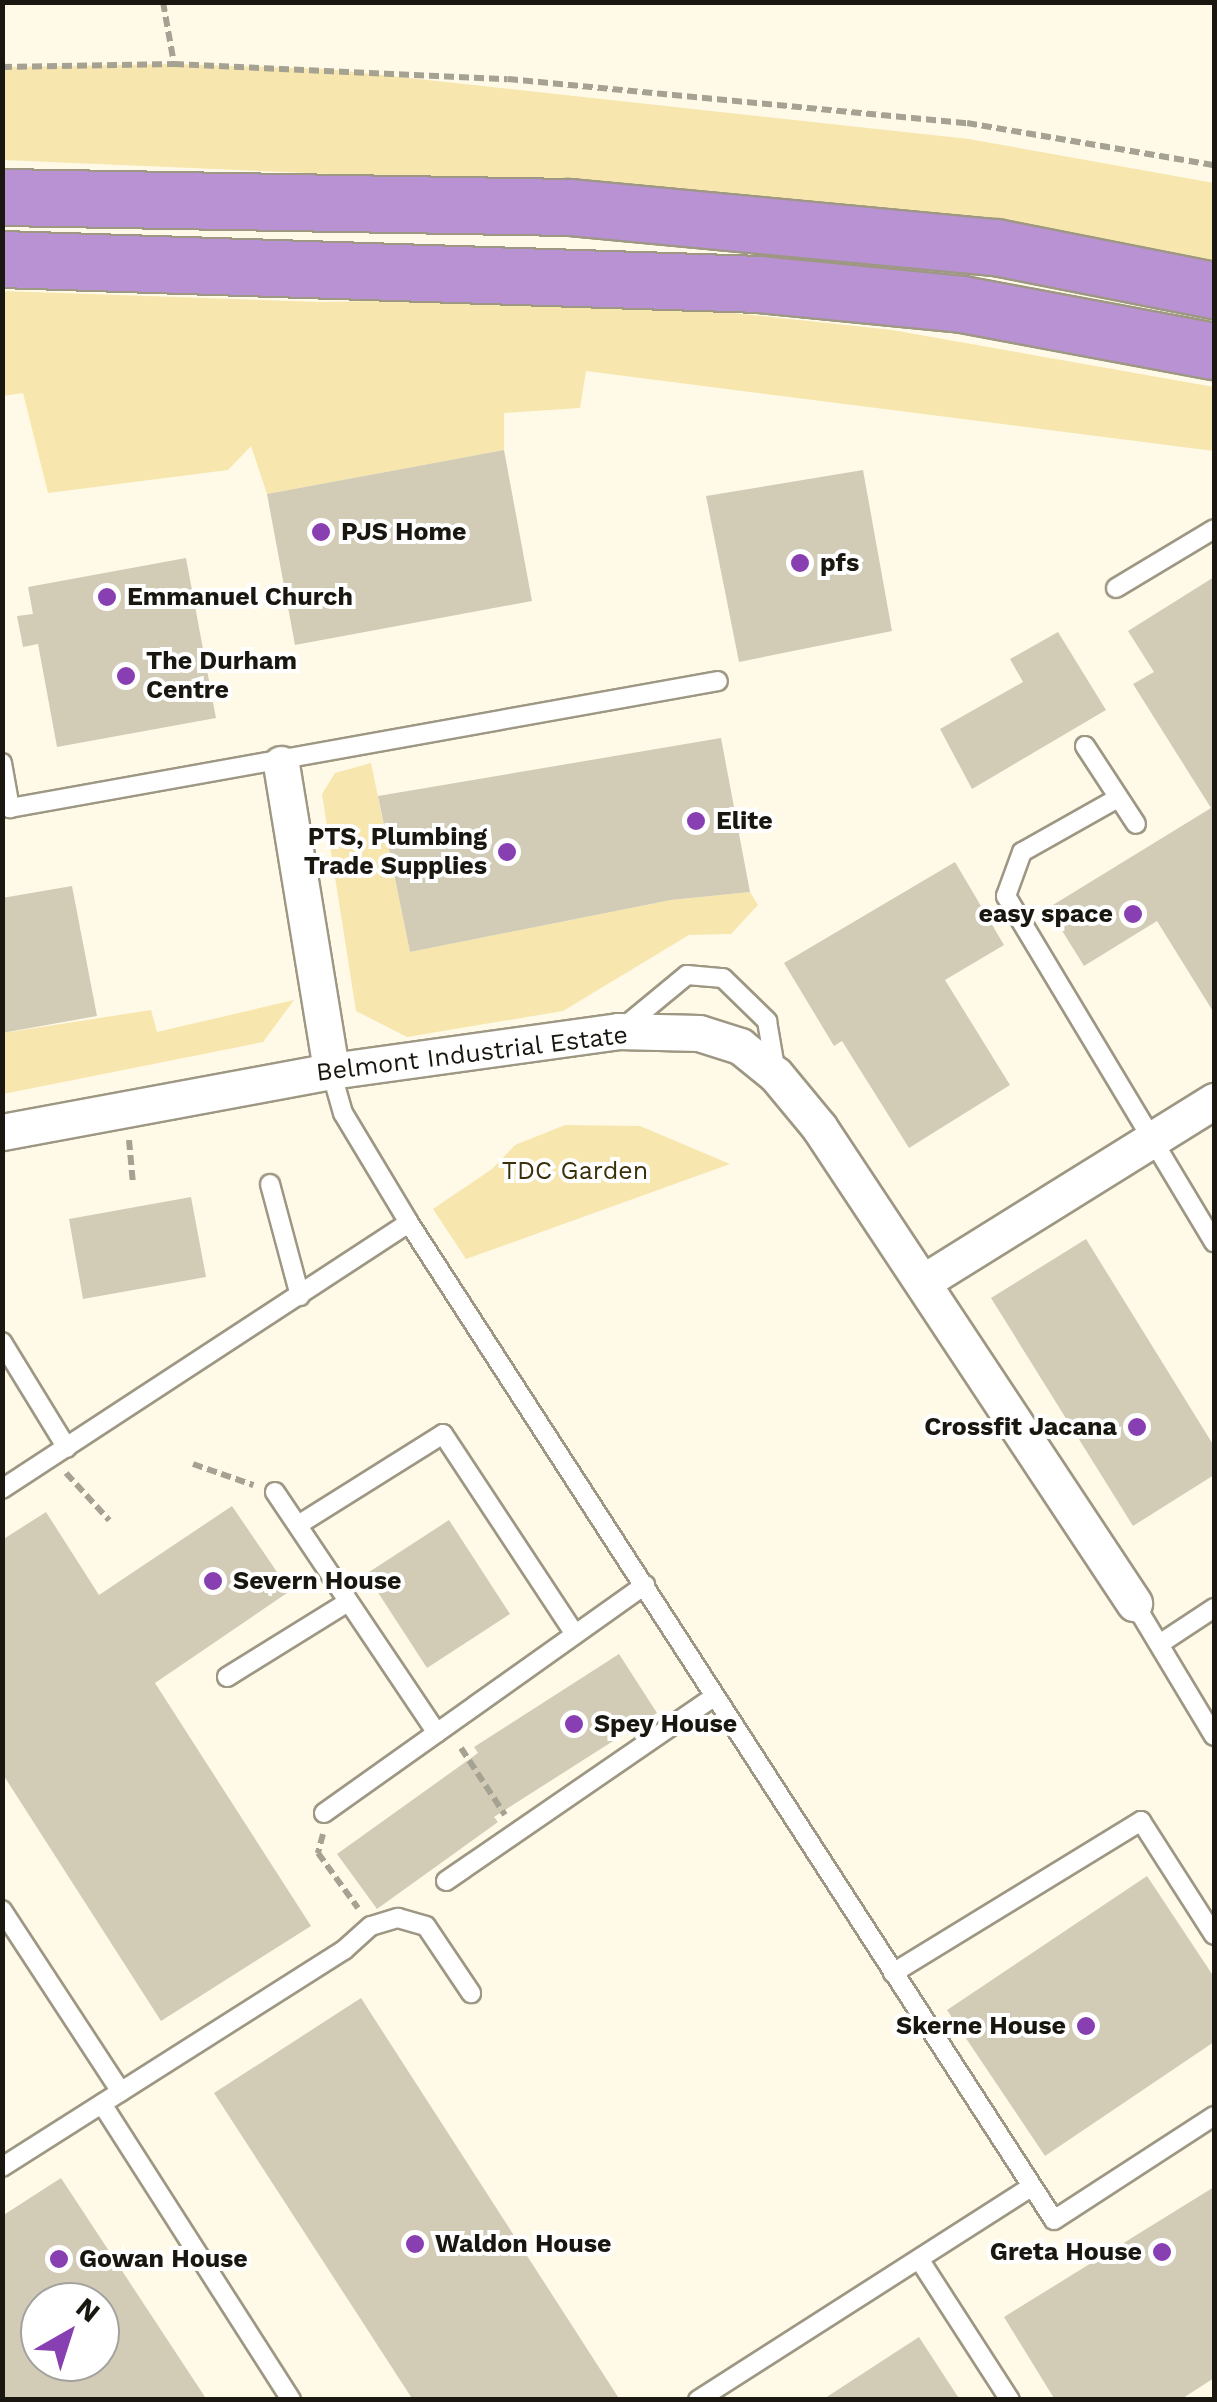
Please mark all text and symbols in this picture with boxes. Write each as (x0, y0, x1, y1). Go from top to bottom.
place label: PJS Home (341, 517, 466, 547)
marker: PJS Home (310, 521, 332, 543)
place label: pfs (820, 548, 859, 578)
marker: pfs (789, 552, 811, 574)
place label: Emmanuel Church (127, 582, 353, 612)
marker: Emmanuel Church (96, 586, 118, 608)
place label: The Durham Centre (146, 647, 297, 706)
marker: The Durham Centre (115, 665, 137, 687)
place label: Elite (716, 806, 773, 836)
marker: Elite (685, 810, 707, 832)
place label: PTS, Plumbing Trade Supplies (304, 823, 487, 882)
marker: PTS, Plumbing Trade Supplies (496, 841, 518, 863)
place label: easy space (978, 899, 1113, 929)
marker: easy space (1122, 903, 1144, 925)
street label: Belmont Industrial Estate (314, 1020, 630, 1088)
park label: TDC Garden (502, 1156, 648, 1186)
place label: Crossfit Jacana (924, 1412, 1117, 1442)
marker: Crossfit Jacana (1126, 1416, 1148, 1438)
place label: Severn House (233, 1566, 402, 1596)
marker: Severn House (202, 1570, 224, 1592)
place label: Spey House (594, 1709, 738, 1739)
marker: Spey House (563, 1713, 585, 1735)
place label: Skerne House (896, 2011, 1066, 2041)
marker: Skerne House (1075, 2015, 1097, 2037)
place label: Waldon House (435, 2229, 612, 2259)
marker: Waldon House (404, 2233, 426, 2255)
place label: Greta House (990, 2237, 1142, 2267)
marker: Greta House (1151, 2241, 1173, 2263)
place label: Gowan House (79, 2244, 248, 2274)
marker: Gowan House (48, 2248, 70, 2270)
north arrow (20, 2282, 120, 2382)
text: N (69, 2290, 106, 2329)

